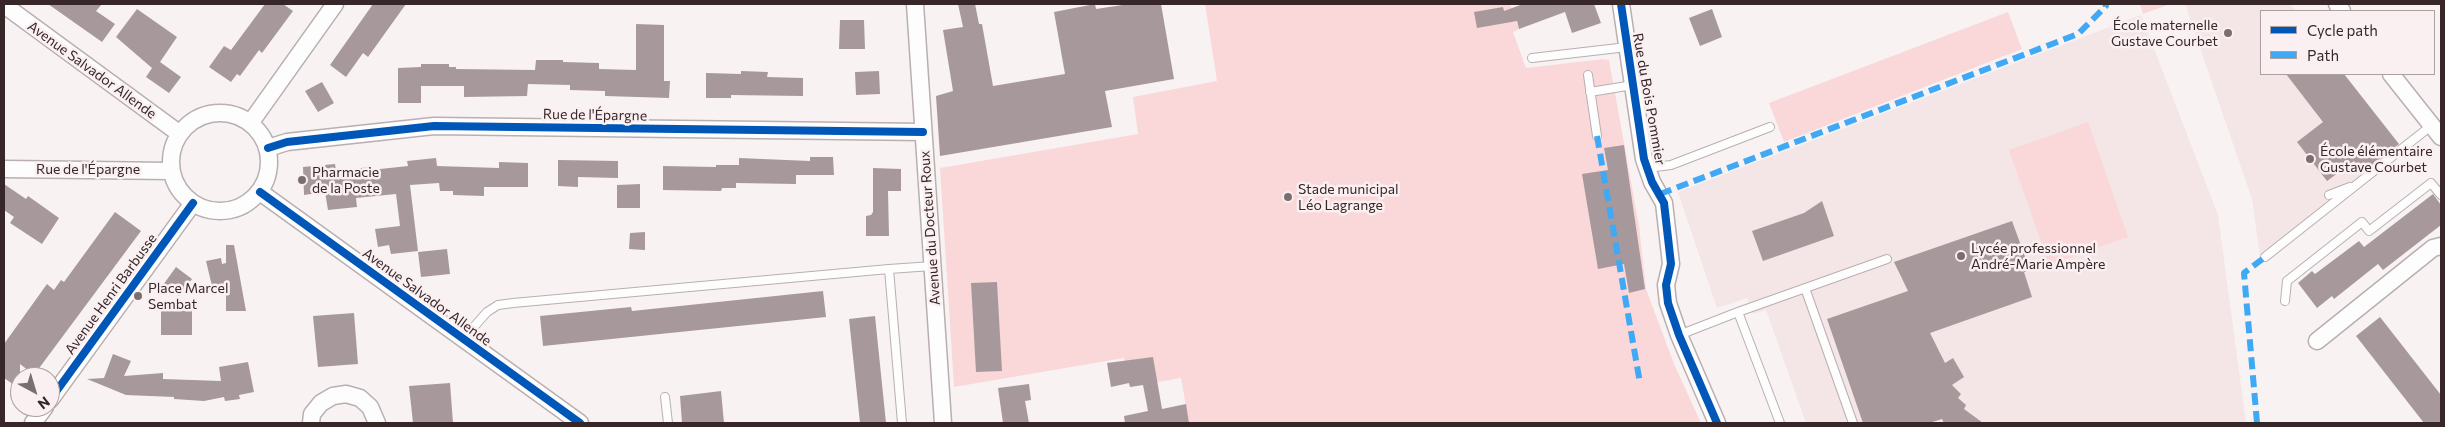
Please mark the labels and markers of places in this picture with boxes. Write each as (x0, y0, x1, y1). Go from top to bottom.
place label: École maternelle Gustave Courbet (2111, 17, 2218, 49)
marker: École maternelle Gustave Courbet (2222, 27, 2234, 39)
place label: École élémentaire Gustave Courbet (2320, 143, 2433, 176)
marker: École élémentaire Gustave Courbet (2304, 153, 2316, 165)
place label: Pharmacie de la Poste (312, 164, 380, 196)
marker: Pharmacie de la Poste (296, 174, 308, 186)
place label: Stade municipal Léo Lagrange (1298, 181, 1399, 213)
marker: Stade municipal Léo Lagrange (1282, 191, 1294, 203)
place label: Lycée professionnel André-Marie Ampère (1971, 240, 2106, 272)
marker: Lycée professionnel André-Marie Ampère (1955, 250, 1967, 262)
place label: Place Marcel Sembat (148, 280, 228, 312)
marker: Place Marcel Sembat (132, 290, 144, 302)

